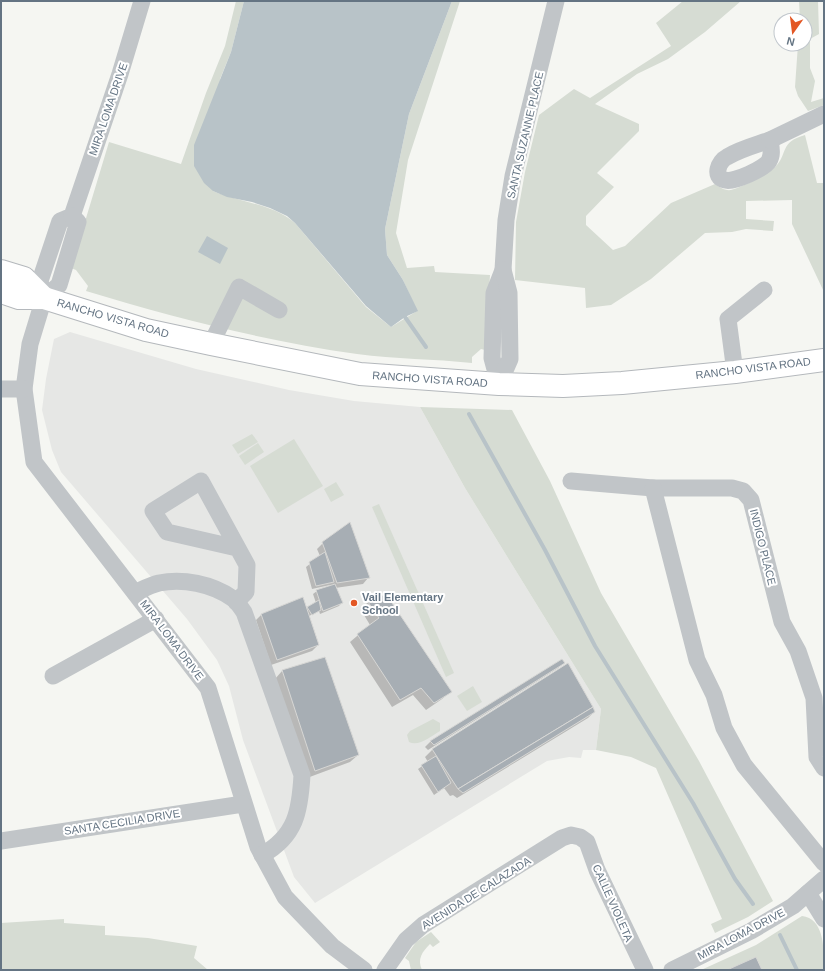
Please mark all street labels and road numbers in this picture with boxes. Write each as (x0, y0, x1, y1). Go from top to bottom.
street label: MIRA LOMA DRIVE (87, 61, 129, 157)
street label: SANTA SUZANNE PLACE (505, 70, 545, 200)
street label: RANCHO VISTA ROAD (56, 296, 170, 340)
street label: RANCHO VISTA ROAD (695, 355, 811, 381)
street label: RANCHO VISTA ROAD (372, 369, 488, 389)
street label: INDIGO PLACE (748, 508, 778, 586)
street label: MIRA LOMA DRIVE (138, 598, 206, 682)
street label: SANTA CECILIA DRIVE (63, 807, 181, 837)
street label: AVENIDA DE CALAZADA (419, 854, 533, 932)
street label: CALLE VIOLETA (591, 862, 636, 944)
street label: MIRA LOMA DRIVE (695, 906, 787, 962)

